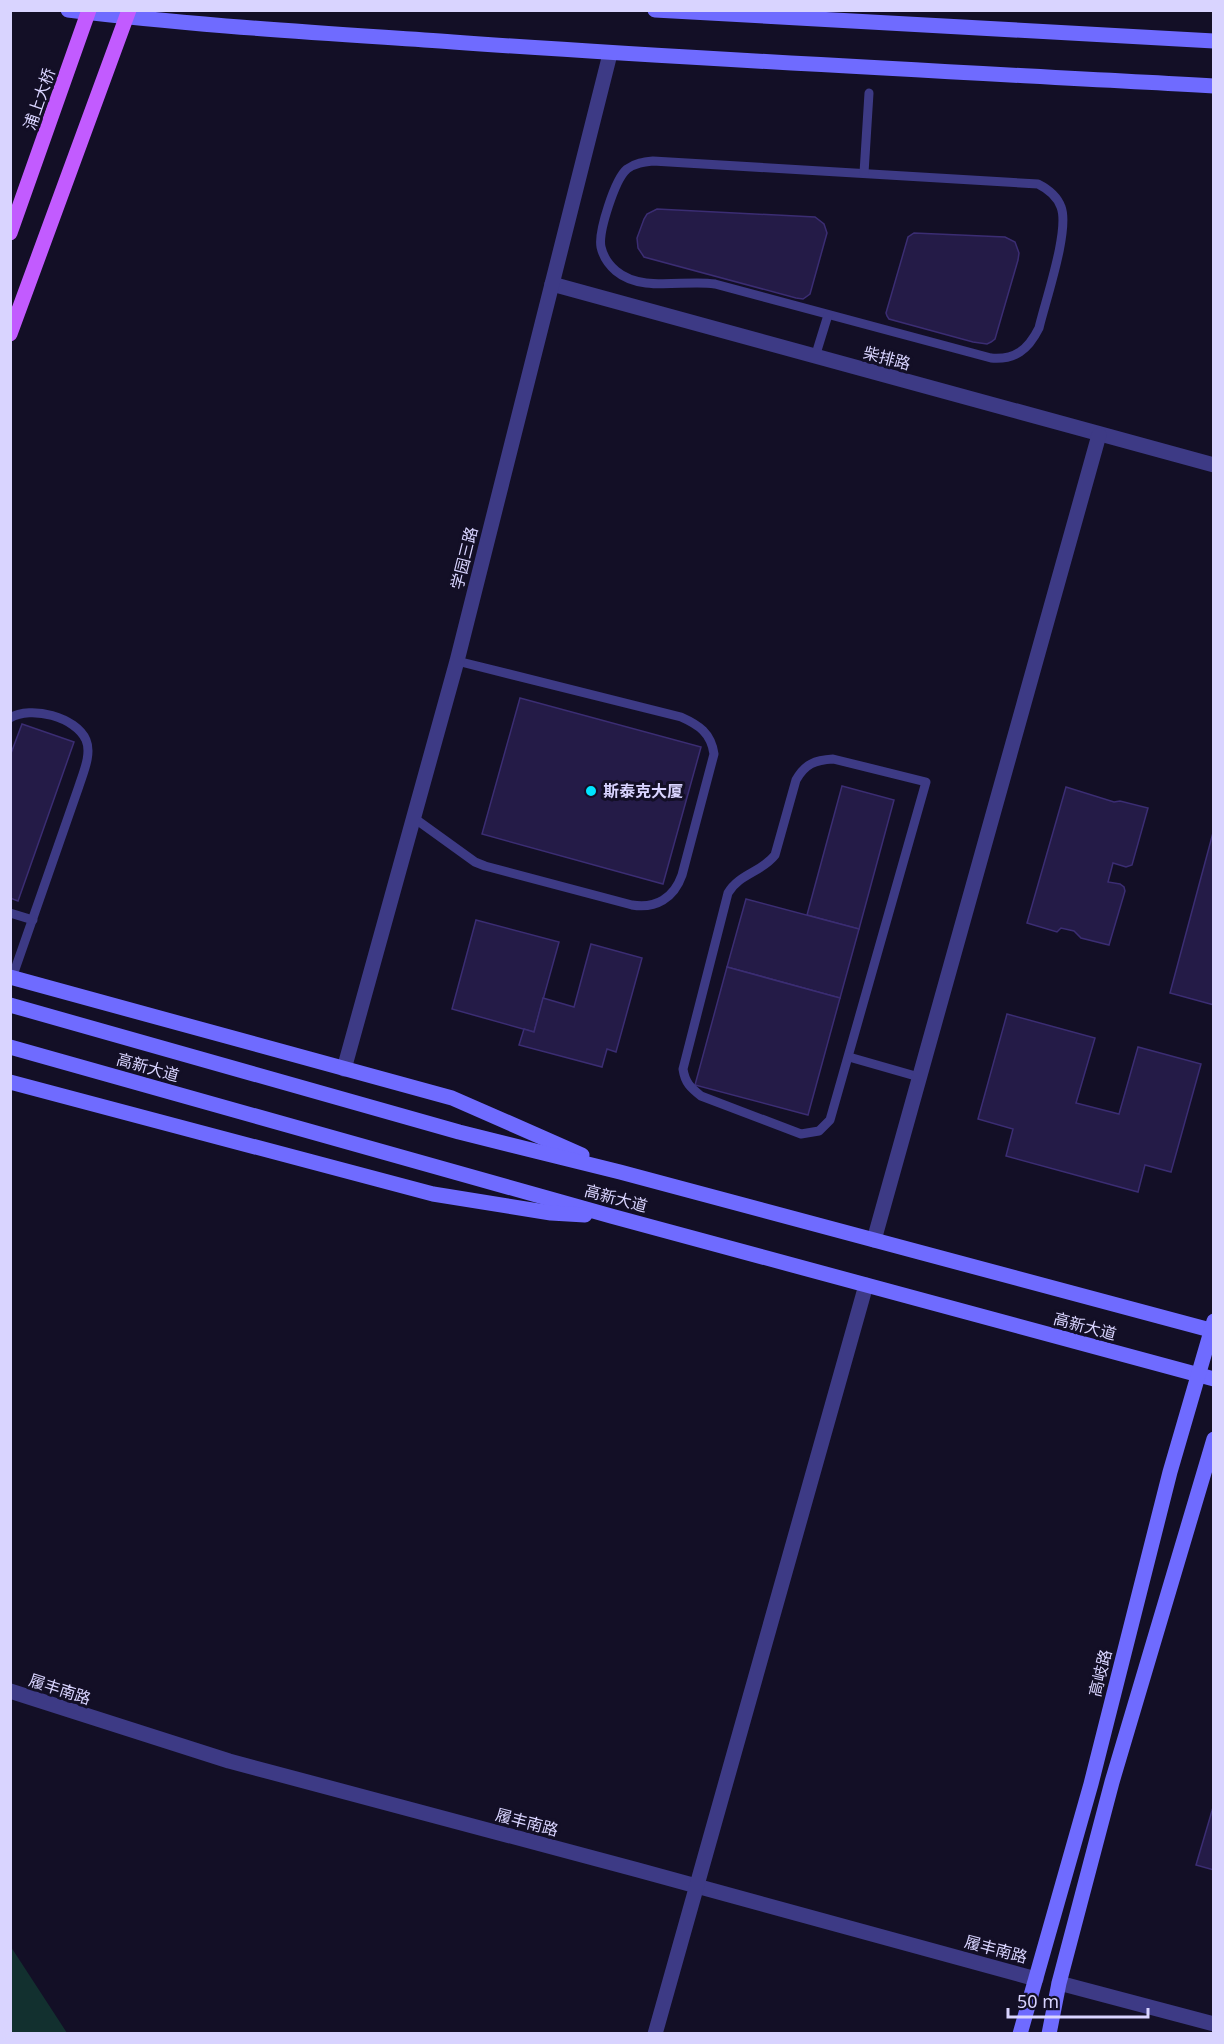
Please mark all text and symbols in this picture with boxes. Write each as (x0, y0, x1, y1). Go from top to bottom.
street label: 浦上大桥 (18, 65, 60, 133)
street label: 柴排路 (861, 341, 913, 375)
street label: 学园三路 (446, 524, 482, 592)
place label: 斯泰克大厦 (603, 780, 683, 802)
marker: 斯泰克大厦 (584, 784, 598, 798)
street label: 高新大道 (114, 1048, 182, 1086)
street label: 高新大道 (582, 1179, 650, 1217)
street label: 高新大道 (1051, 1307, 1119, 1345)
street label: 高岐路 (1084, 1647, 1116, 1699)
street label: 履丰南路 (26, 1669, 94, 1709)
street label: 履丰南路 (493, 1803, 561, 1841)
street label: 履丰南路 (962, 1930, 1030, 1968)
scale bar (1008, 1981, 1148, 2019)
text: 50 m (1017, 1989, 1059, 2013)

